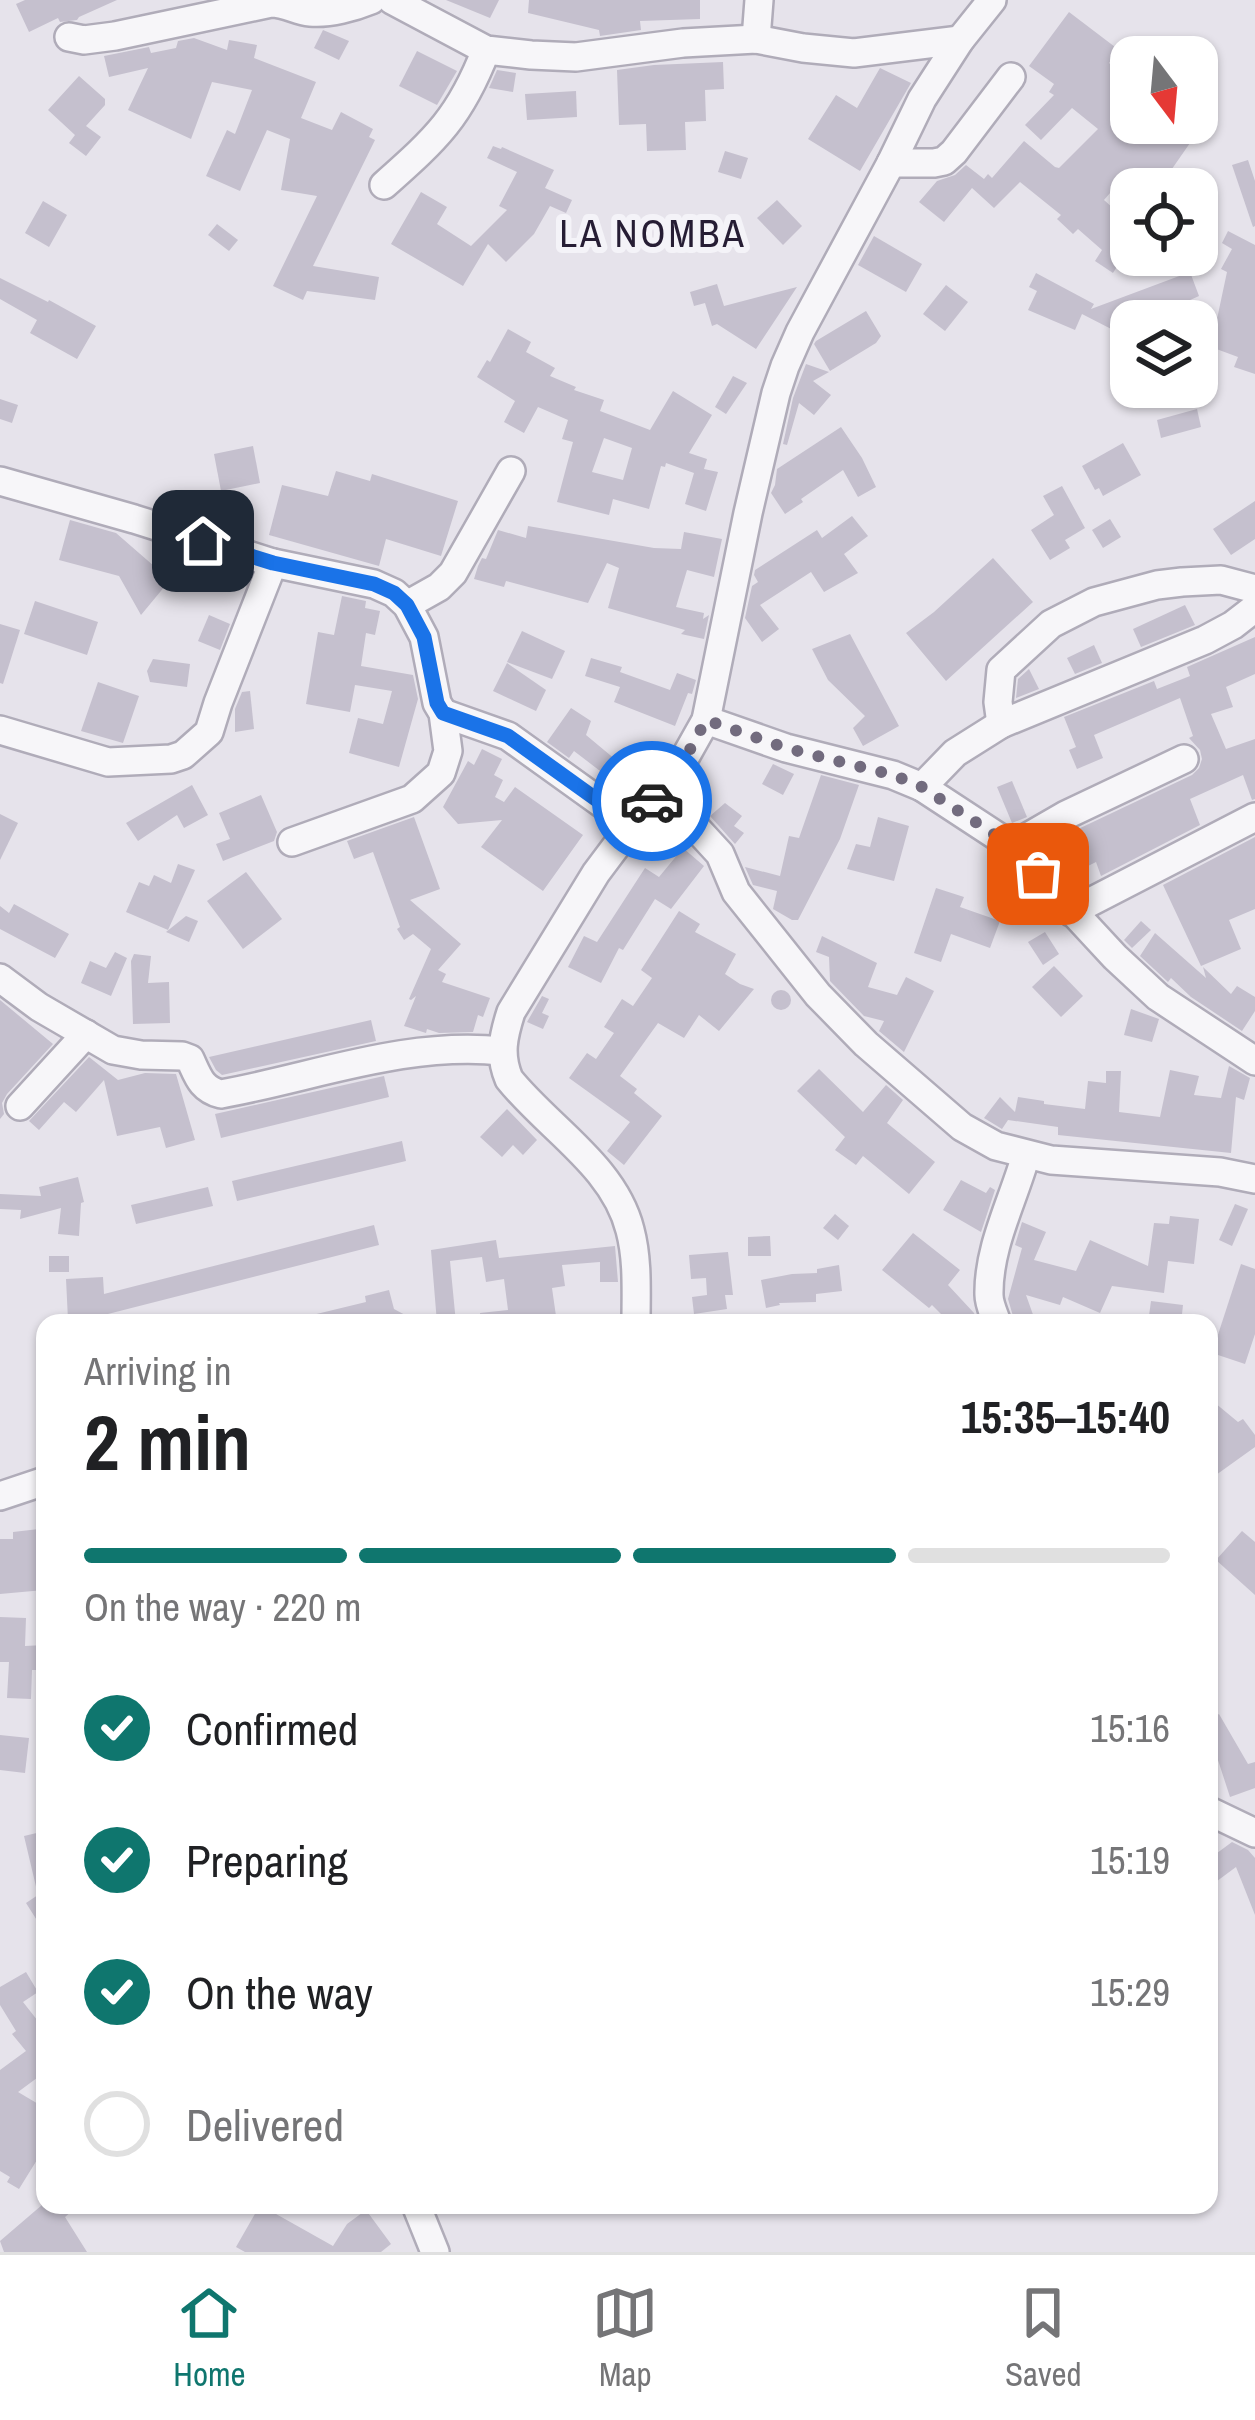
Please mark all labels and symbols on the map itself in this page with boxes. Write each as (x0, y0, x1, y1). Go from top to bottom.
north arrow (1110, 36, 1218, 144)
district label: LA NOMBA (559, 207, 747, 259)
pin (152, 490, 254, 592)
courier (592, 741, 712, 861)
pin (987, 823, 1089, 925)

